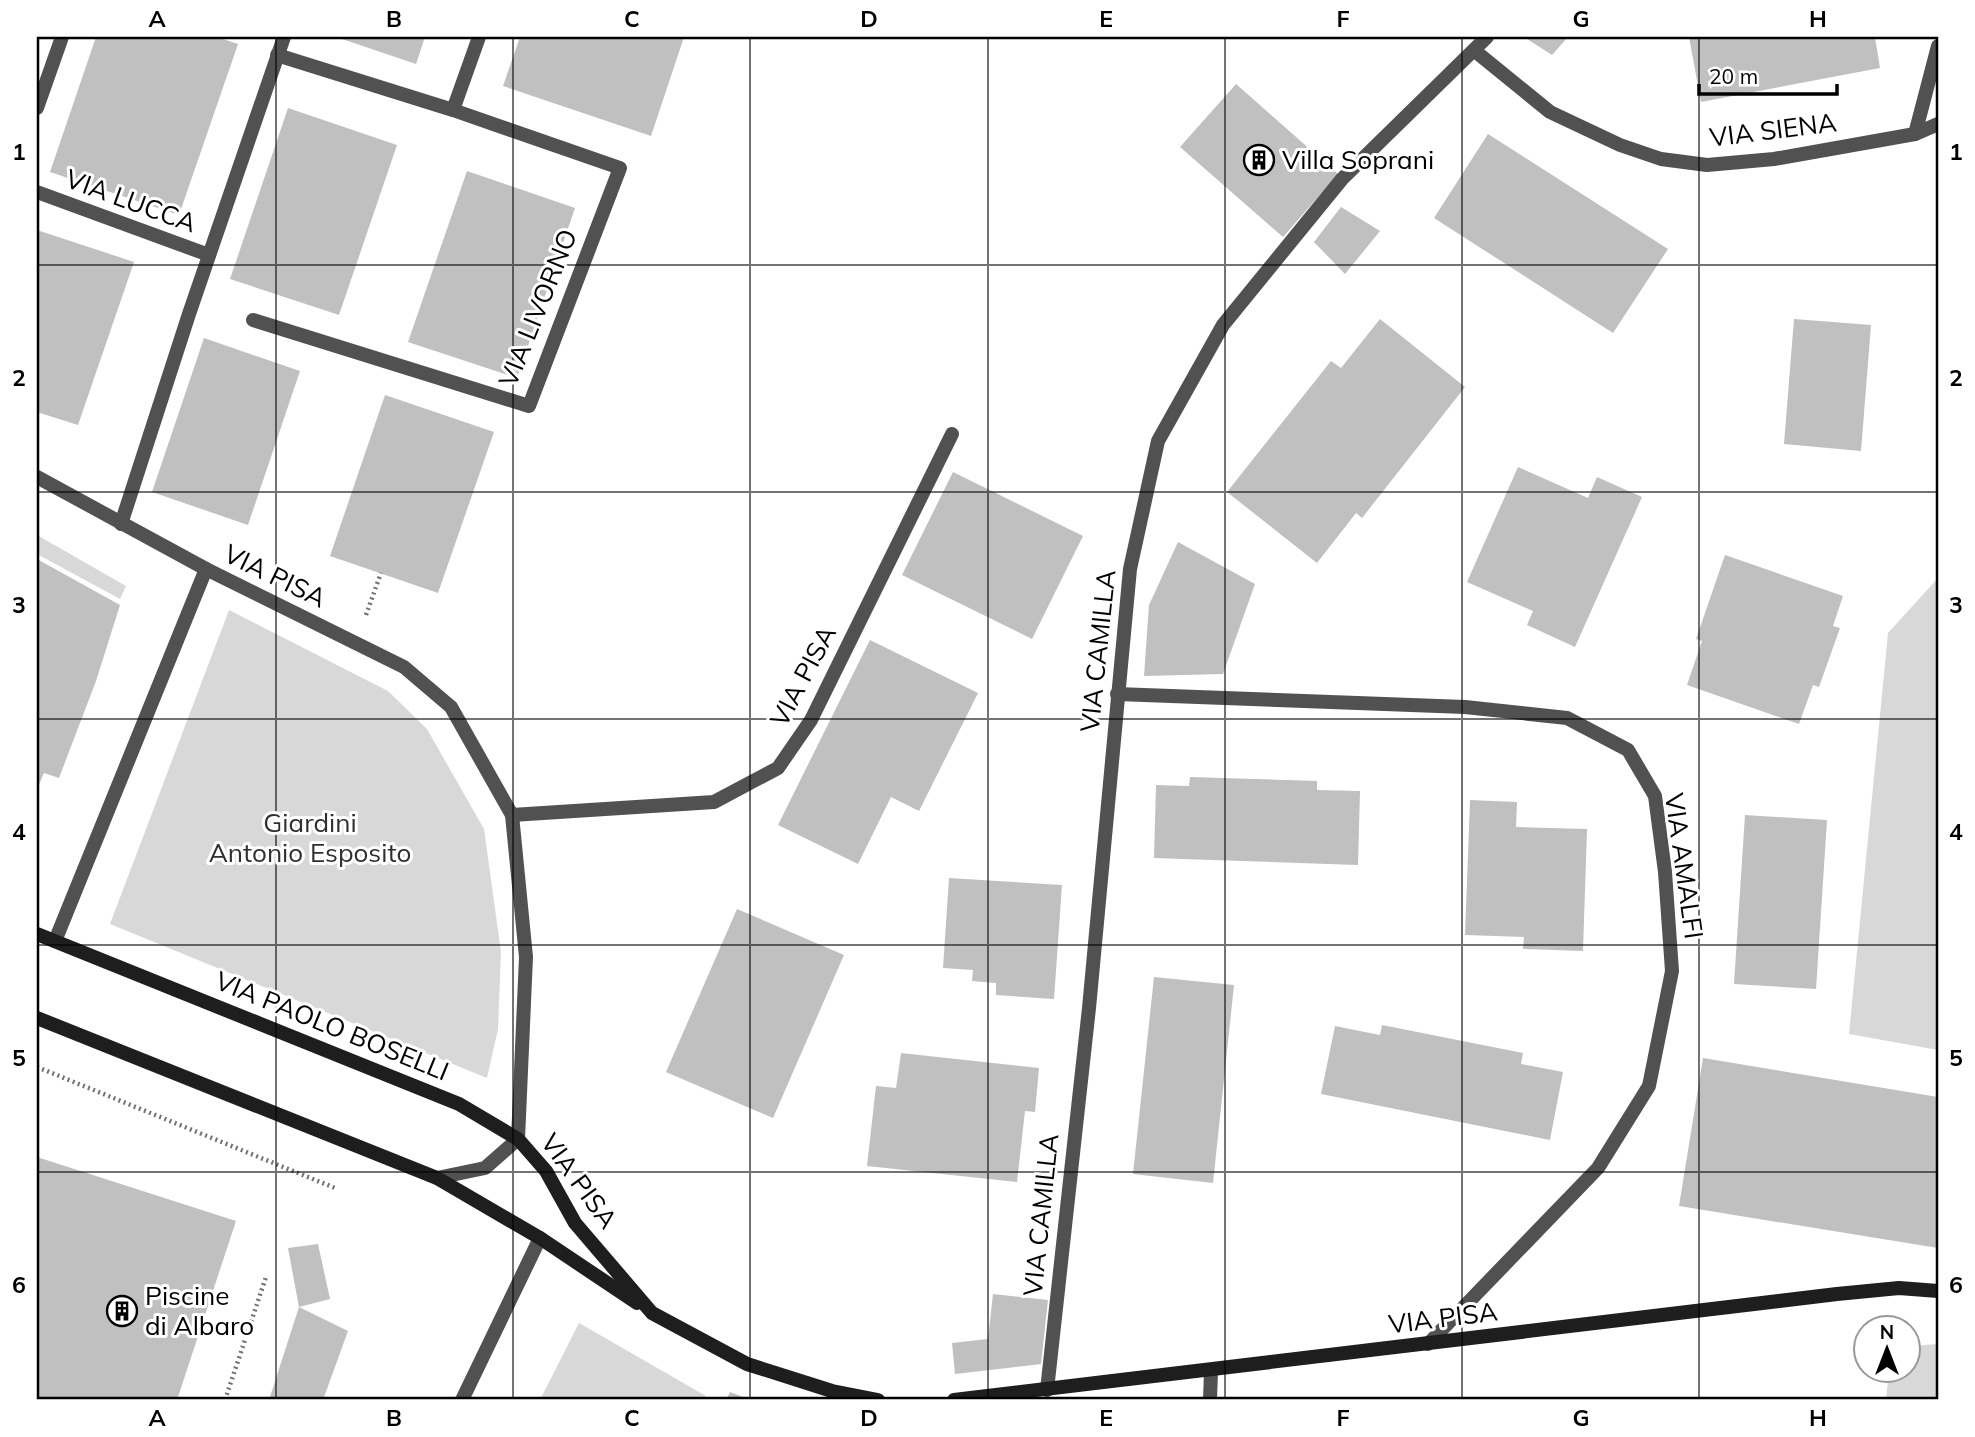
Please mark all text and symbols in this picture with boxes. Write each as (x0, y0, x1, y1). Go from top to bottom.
text: A (148, 4, 166, 33)
text: B (386, 4, 402, 33)
text: C (624, 4, 640, 33)
text: D (860, 4, 878, 33)
text: E (1099, 4, 1113, 33)
text: F (1336, 4, 1350, 33)
text: G (1572, 4, 1590, 33)
text: H (1809, 4, 1827, 33)
scale bar (1699, 52, 1837, 96)
text: 20 m (1709, 63, 1758, 89)
street label: VIA SIENA (1708, 105, 1838, 154)
text: 1 (12, 137, 26, 166)
text: 1 (1949, 137, 1963, 166)
building icon: Villa Soprani (1242, 143, 1276, 177)
place label: Villa Soprani (1282, 143, 1434, 176)
street label: VIA LUCCA (61, 162, 201, 239)
street label: VIA LIVORNO (491, 224, 584, 391)
text: 2 (12, 363, 26, 392)
text: 2 (1949, 363, 1963, 392)
street label: VIA PISA (219, 537, 332, 614)
street label: VIA CAMILLA (1073, 568, 1122, 734)
text: 3 (12, 590, 26, 619)
text: 3 (1949, 590, 1963, 619)
street label: VIA PISA (762, 620, 843, 732)
street label: VIA AMALFI (1658, 791, 1711, 941)
park label: Giardini Antonio Esposito (209, 806, 411, 869)
text: 4 (12, 817, 26, 846)
text: 4 (1949, 817, 1963, 846)
street label: VIA PAOLO BOSELLI (211, 964, 454, 1087)
text: 5 (12, 1043, 26, 1072)
text: 5 (1949, 1043, 1963, 1072)
street label: VIA PISA (534, 1127, 625, 1235)
street label: VIA CAMILLA (1016, 1132, 1065, 1298)
text: 6 (12, 1270, 26, 1299)
text: 6 (1949, 1270, 1963, 1299)
place label: Piscine di Albaro (145, 1279, 254, 1342)
building icon: Piscine di Albaro (105, 1294, 139, 1328)
street label: VIA PISA (1386, 1294, 1499, 1341)
north arrow (1853, 1314, 1923, 1384)
text: N (1880, 1320, 1894, 1344)
text: A (148, 1403, 166, 1432)
text: B (386, 1403, 402, 1432)
text: C (624, 1403, 640, 1432)
text: D (860, 1403, 878, 1432)
text: E (1099, 1403, 1113, 1432)
text: F (1336, 1403, 1350, 1432)
text: G (1572, 1403, 1590, 1432)
text: H (1809, 1403, 1827, 1432)

